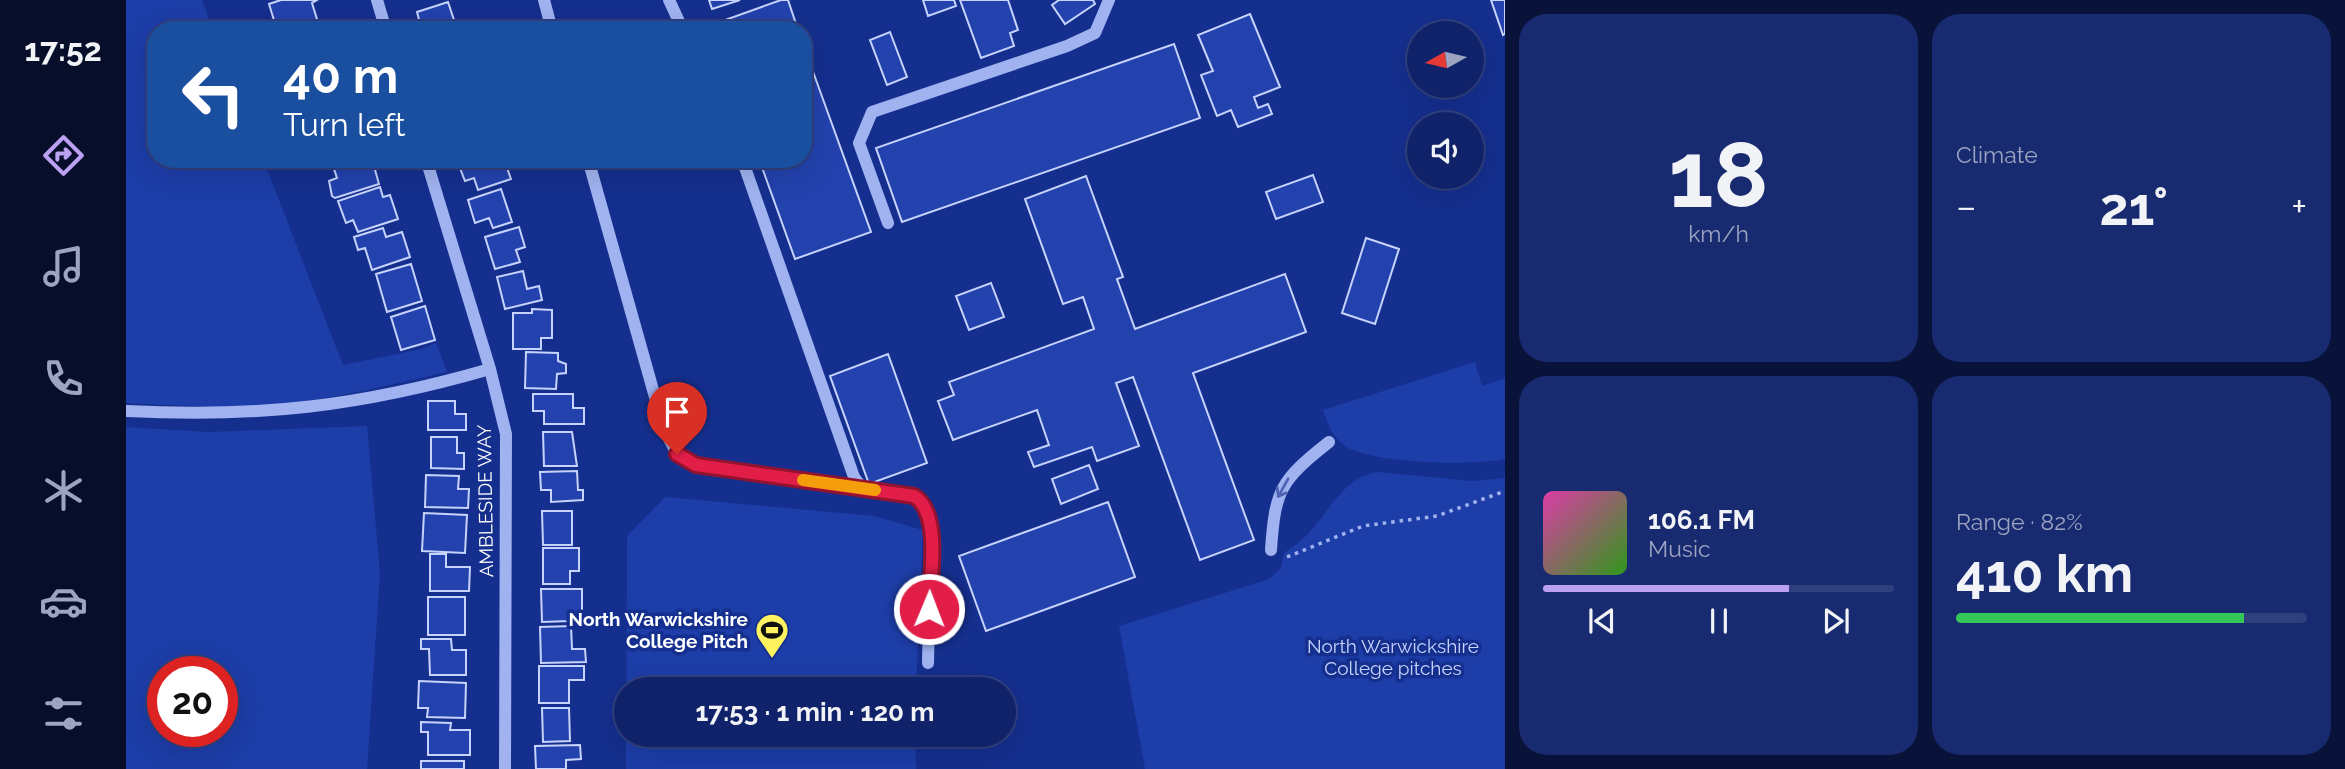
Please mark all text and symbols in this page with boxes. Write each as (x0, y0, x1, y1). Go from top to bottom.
north arrow (1407, 21, 1484, 98)
map controls (1407, 21, 1484, 189)
text: 17:52 (24, 31, 102, 68)
text: 40 m (283, 47, 398, 104)
icon: left (168, 49, 259, 140)
text: Turn left (283, 106, 405, 143)
button: sound (1407, 112, 1484, 189)
text: 18 (1669, 121, 1768, 228)
icon: directions (39, 131, 88, 180)
text: Climate (1956, 141, 2038, 168)
text: 21° (2100, 176, 2168, 237)
text: − (1956, 184, 1976, 229)
text: + (2291, 184, 2307, 229)
text: km/h (1688, 220, 1749, 247)
icon: music (39, 242, 88, 291)
icon: phone (39, 354, 88, 403)
pin (647, 382, 707, 454)
icon: arrive (658, 393, 696, 431)
street label: AMBLESIDE WAY (473, 424, 497, 578)
icon: climate (39, 466, 88, 515)
one-way arrow (1276, 477, 1290, 497)
text: 106.1 FM (1648, 505, 1755, 535)
text: Range · 82% (1956, 508, 2083, 535)
text: Music (1648, 535, 1711, 562)
text: 410 km (1956, 543, 2133, 604)
position arrow (892, 572, 966, 646)
icon: car (39, 577, 88, 626)
icon: previous (1583, 602, 1621, 640)
icon: pause (1700, 602, 1738, 640)
icon: next (1817, 602, 1855, 640)
place label: North Warwickshire College Pitch (569, 608, 748, 652)
sports icon: North Warwickshire College Pitch (753, 611, 791, 660)
park label: North Warwickshire College pitches (1307, 635, 1479, 679)
speed limit sign: 20 (147, 656, 238, 747)
icon: filters (39, 689, 88, 738)
text: 17:53 · 1 min · 120 m (696, 697, 934, 727)

